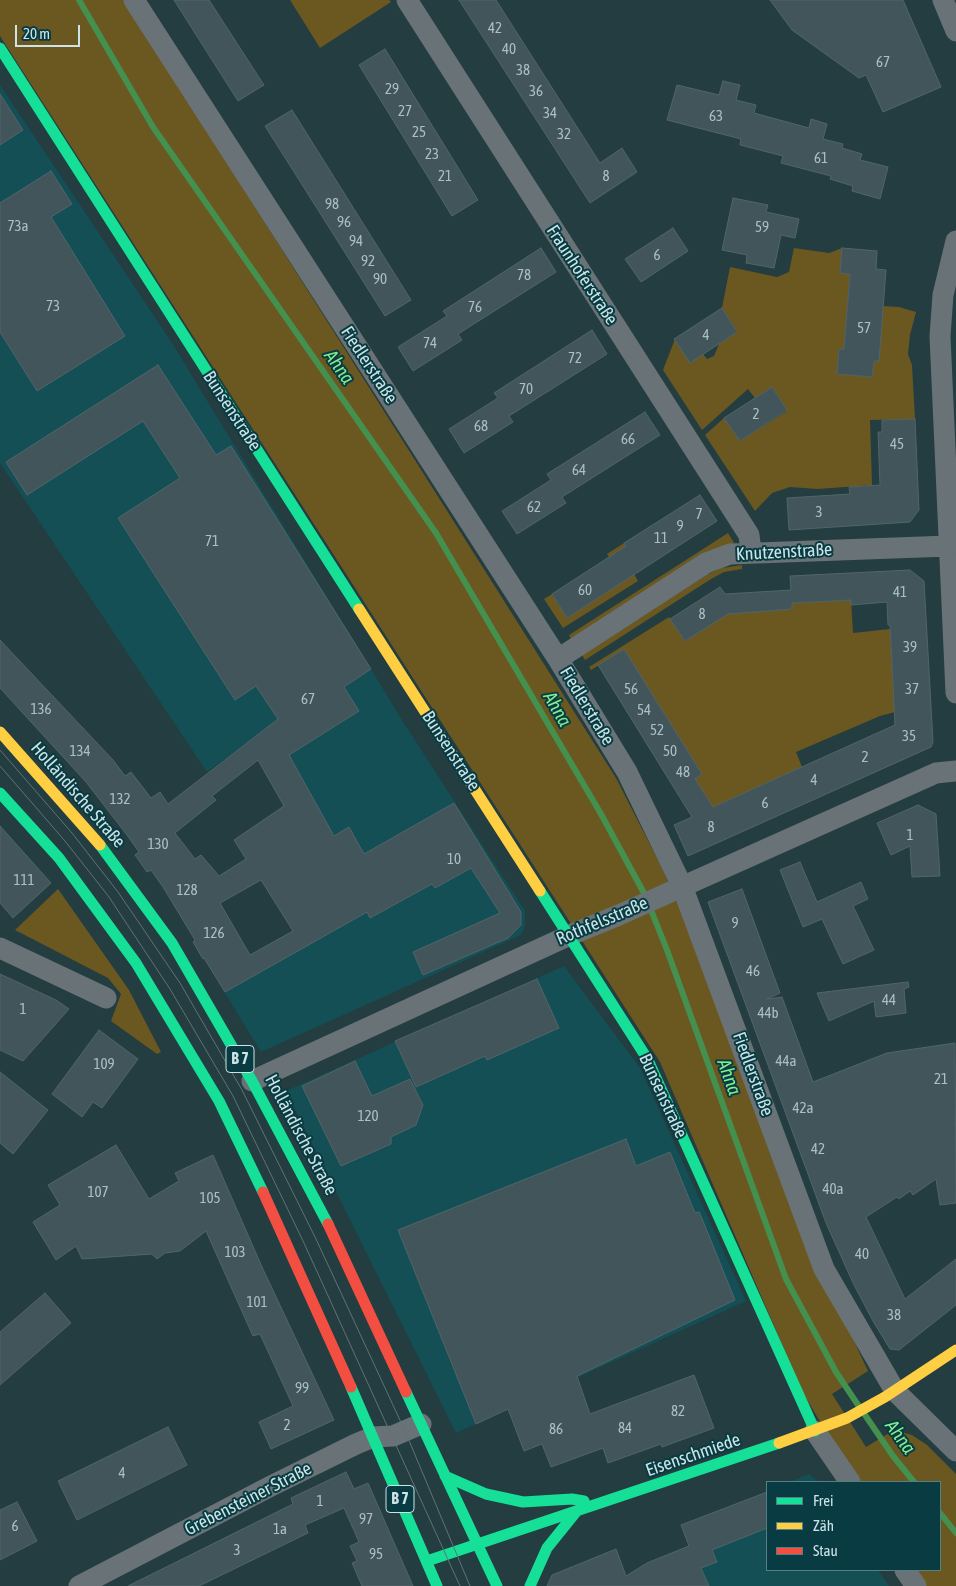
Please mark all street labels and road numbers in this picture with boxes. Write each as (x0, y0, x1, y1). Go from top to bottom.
street label: Fraunhoferstraße (542, 221, 622, 329)
street label: Fiedlerstraße (336, 322, 402, 408)
street label: Bunsenstraße (198, 367, 266, 455)
street label: Knutzenstraße (735, 539, 833, 565)
street label: Fiedlerstraße (555, 663, 619, 749)
street label: Bunsenstraße (417, 707, 485, 795)
street label: Holländische Straße (26, 738, 130, 852)
street label: Rothfelsstraße (553, 892, 651, 950)
street label: Fiedlerstraße (728, 1029, 778, 1119)
road number: B 7 (226, 1046, 254, 1072)
street label: Bunsenstraße (634, 1050, 692, 1142)
street label: Holländische Straße (260, 1071, 342, 1199)
street label: Eisenschmiede (643, 1429, 743, 1481)
street label: Grebensteiner Straße (181, 1458, 315, 1540)
road number: B 7 (386, 1486, 414, 1512)

